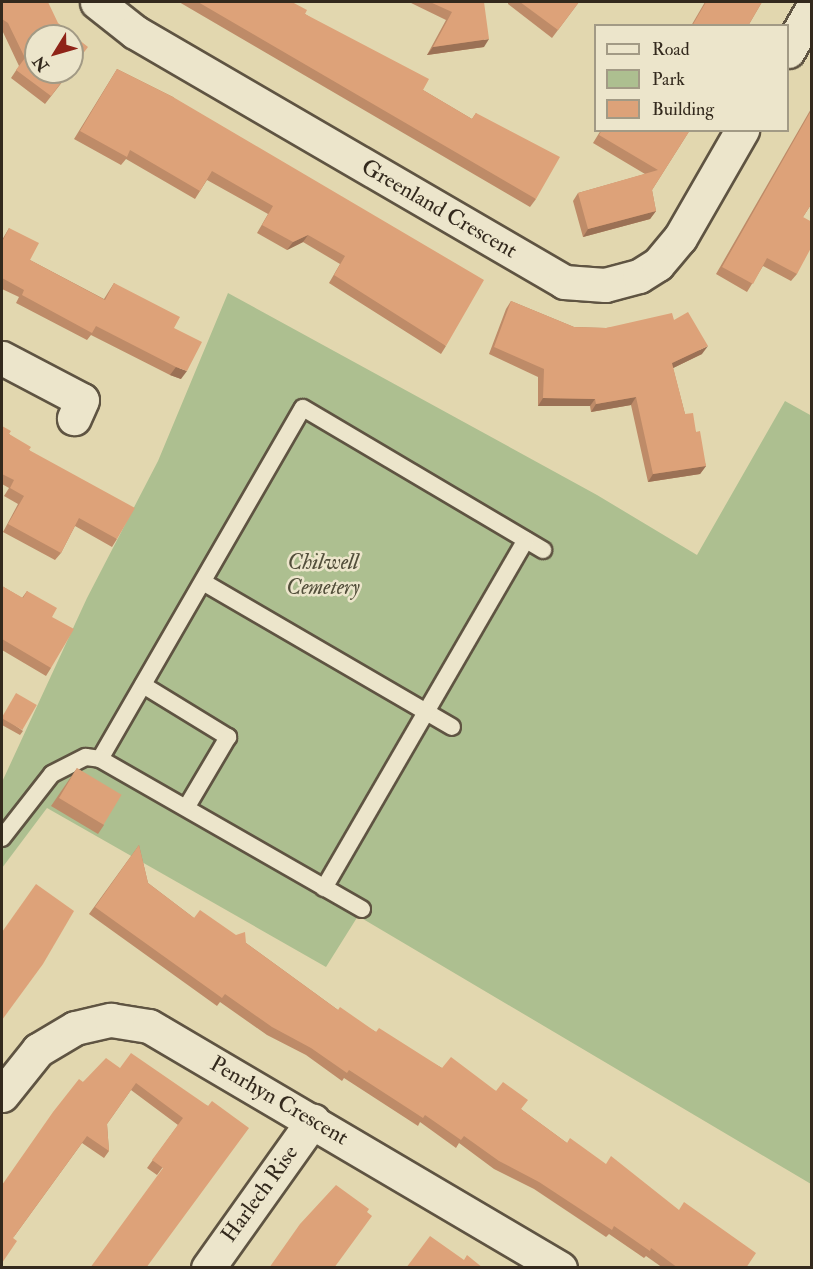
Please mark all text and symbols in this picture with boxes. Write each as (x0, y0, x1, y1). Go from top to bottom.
north arrow (24, 24, 84, 84)
legend (594, 24, 789, 132)
text: Road (652, 38, 690, 61)
text: N (29, 52, 54, 75)
text: Park (652, 68, 685, 91)
text: Building (652, 98, 714, 121)
street label: Greenland Crescent (357, 154, 521, 264)
park label: Chilwell Cemetery (286, 549, 360, 600)
street label: Penrhyn Crescent (205, 1051, 353, 1151)
street label: Harlech Rise (216, 1140, 304, 1248)

